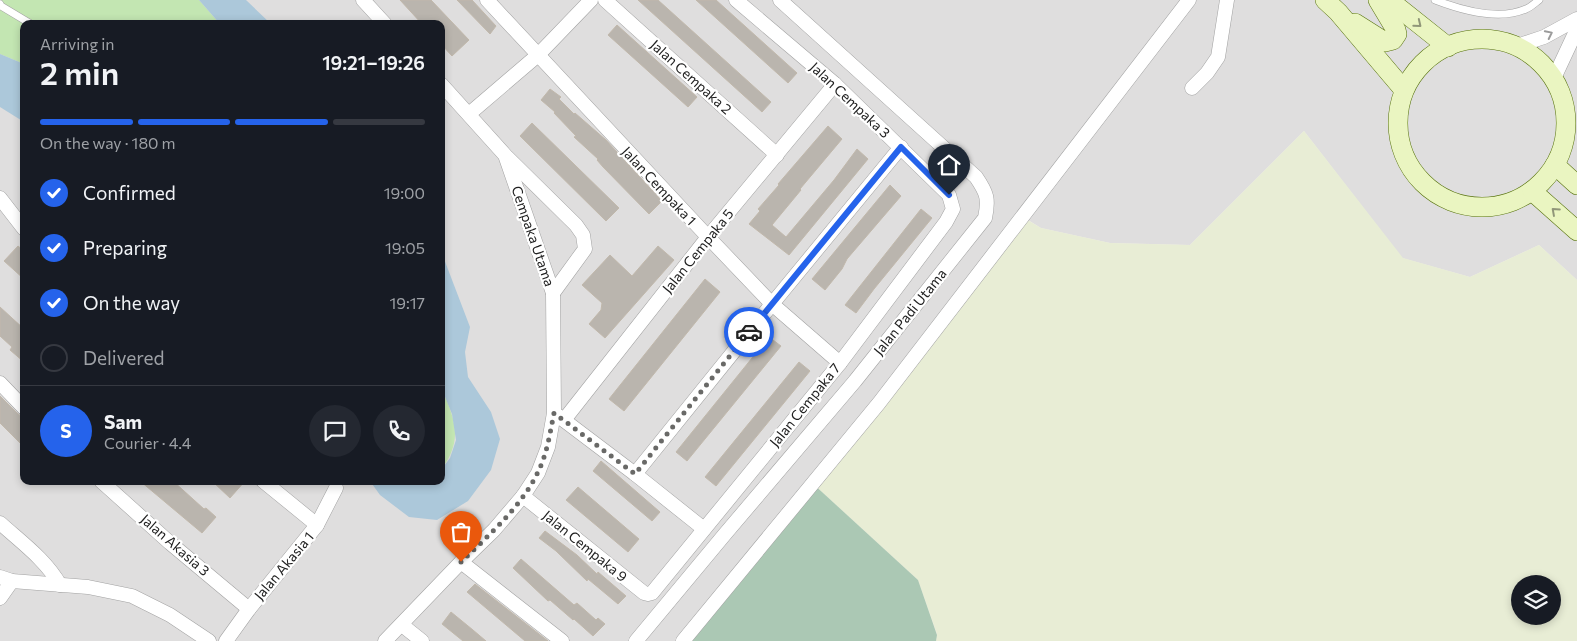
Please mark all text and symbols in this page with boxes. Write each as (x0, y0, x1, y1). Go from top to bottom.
one-way arrow (1413, 18, 1422, 27)
one-way arrow (1544, 30, 1553, 40)
text: Arriving in (40, 34, 114, 53)
street label: Jalan Cempaka 2 (647, 36, 736, 118)
text: 19:21–19:26 (322, 51, 425, 74)
text: 2 min (40, 52, 119, 92)
street label: Jalan Cempaka 3 (807, 58, 894, 141)
text: On the way · 180 m (40, 133, 176, 152)
street label: Jalan Cempaka 1 (619, 143, 700, 229)
pin (928, 144, 970, 195)
icon: home (935, 151, 963, 179)
icon: check (40, 179, 68, 207)
text: Confirmed (83, 181, 176, 204)
text: 19:00 (384, 183, 425, 202)
street label: Cempaka Utama (508, 183, 559, 288)
street label: Jalan Cempaka 5 (658, 205, 737, 296)
one-way arrow (1551, 208, 1560, 217)
icon: check (40, 234, 68, 262)
text: Preparing (83, 236, 167, 259)
text: 19:05 (385, 238, 425, 257)
street label: Jalan Padi Utama (870, 265, 950, 358)
icon: check (40, 289, 68, 317)
text: On the way (83, 291, 180, 314)
text: 19:17 (389, 293, 425, 312)
courier (724, 307, 774, 357)
icon: car (735, 318, 763, 346)
text: Delivered (83, 346, 164, 369)
street label: Jalan Cempaka 7 (766, 359, 844, 450)
button: chat (309, 405, 361, 457)
button: phone (373, 405, 425, 457)
text: Sam (104, 410, 142, 433)
text: S (60, 419, 72, 442)
text: Courier · 4.4 (104, 433, 191, 452)
street label: Jalan Cempaka 9 (540, 506, 631, 585)
street label: Jalan Akasia 3 (137, 510, 213, 579)
pin (440, 511, 482, 562)
icon: bag (447, 518, 475, 546)
street label: Jalan Akasia 1 (250, 528, 317, 603)
map controls (1511, 575, 1561, 625)
button: layers (1511, 575, 1561, 625)

